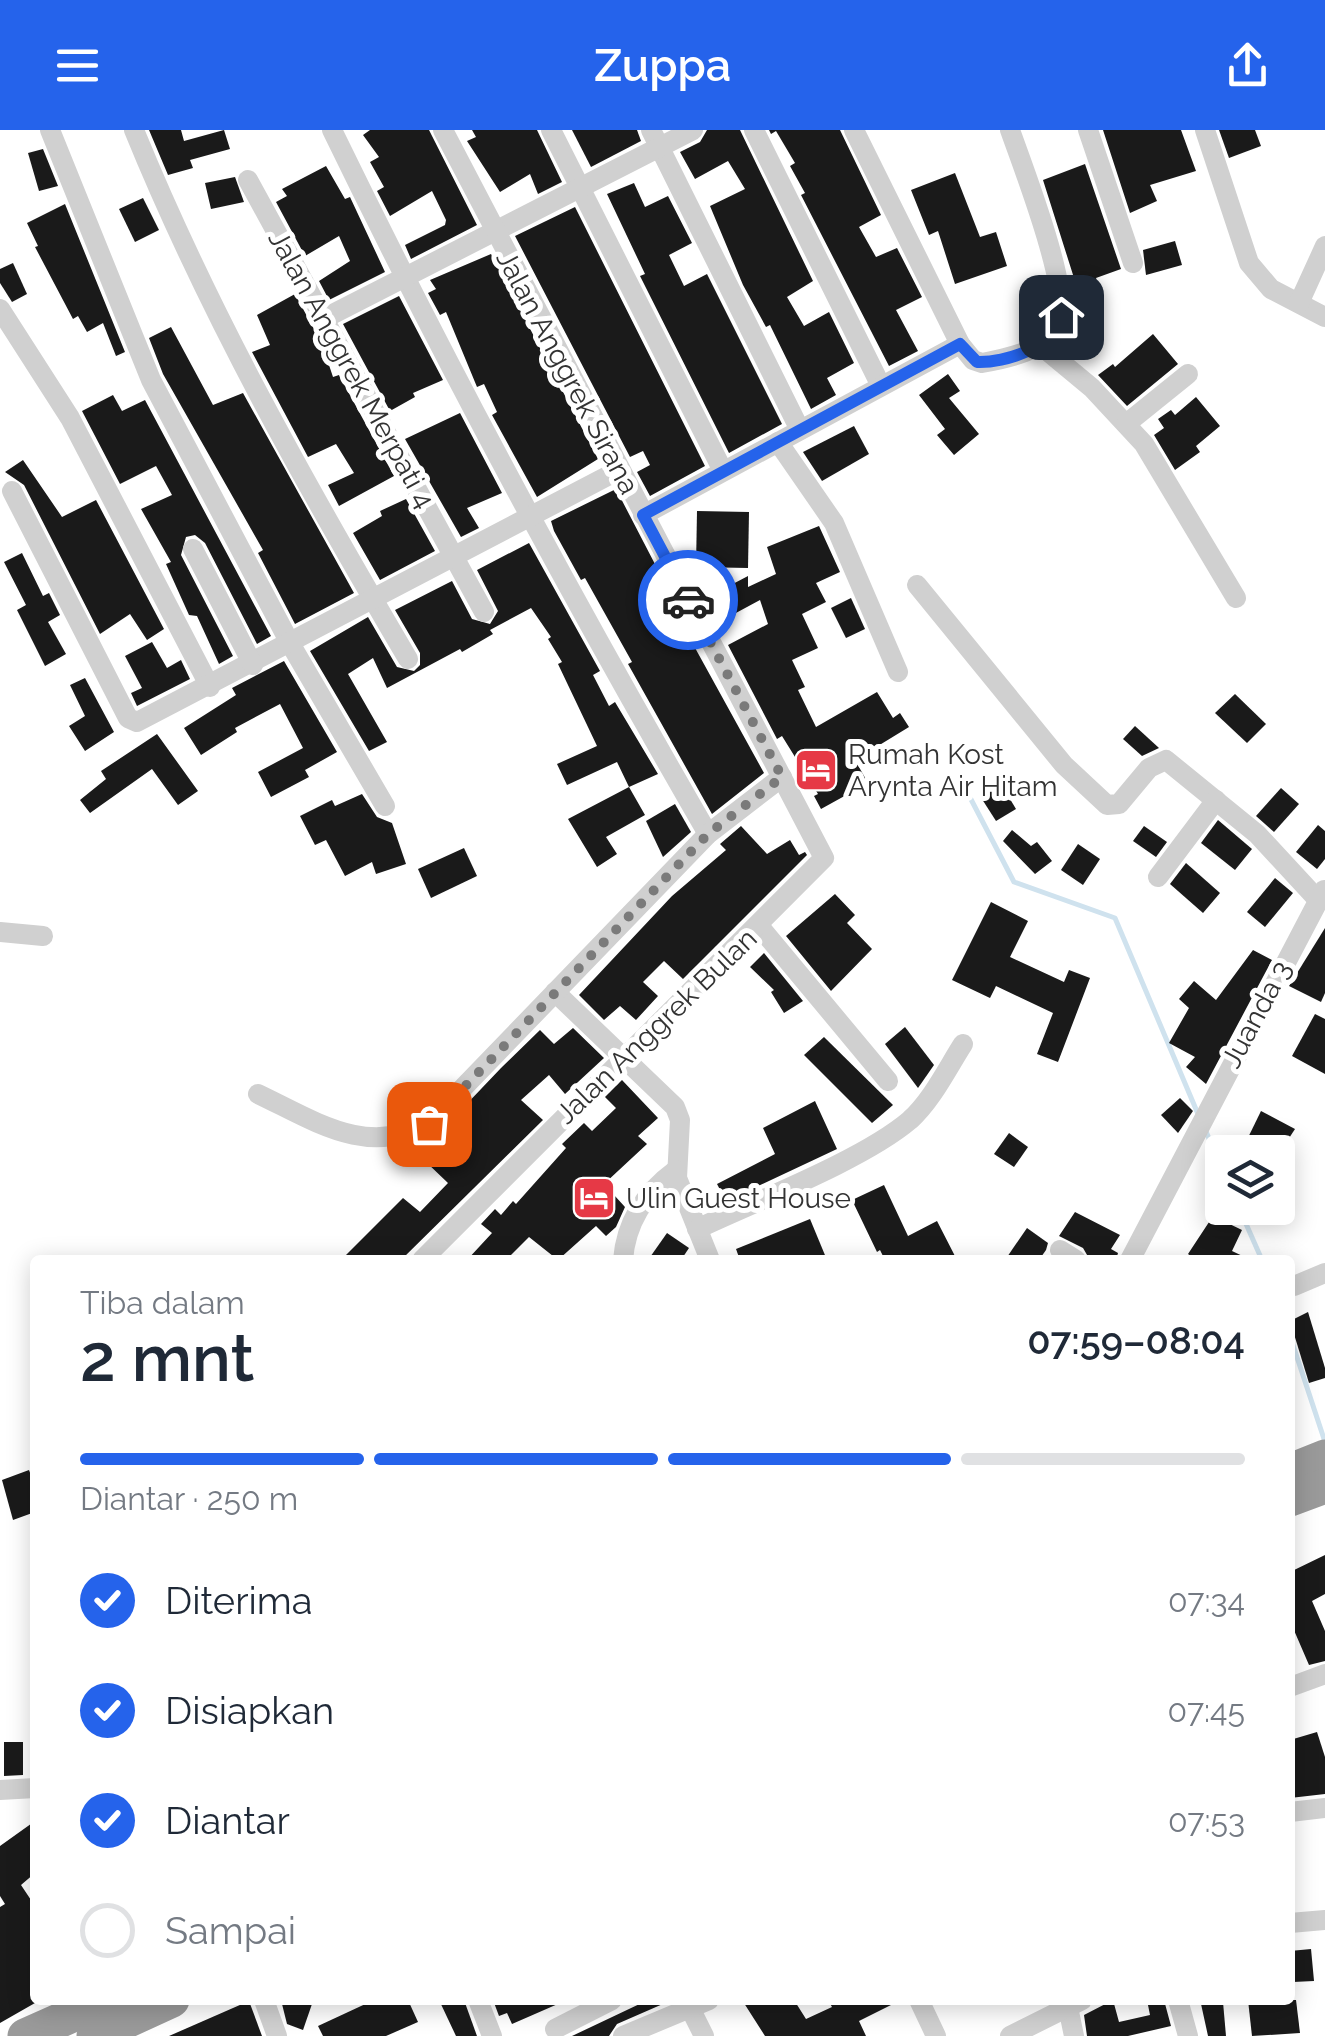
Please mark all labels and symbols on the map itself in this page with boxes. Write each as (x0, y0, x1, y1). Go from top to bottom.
street label: Jalan Anggrek Merpati 4 (261, 225, 442, 514)
street label: Jalan Anggrek Sirana (489, 245, 646, 500)
pin (1019, 275, 1104, 360)
courier (638, 550, 738, 650)
place label: Rumah Kost Arynta Air Hitam (848, 738, 1058, 803)
hotel icon: Rumah Kost Arynta Air Hitam (793, 747, 839, 793)
street label: Jalan Anggrek Bulan (549, 922, 764, 1131)
street label: Juanda 3 (1215, 955, 1298, 1073)
pin (387, 1082, 472, 1167)
hotel icon: Ulin Guest House (571, 1175, 617, 1221)
place label: Ulin Guest House (626, 1182, 851, 1215)

